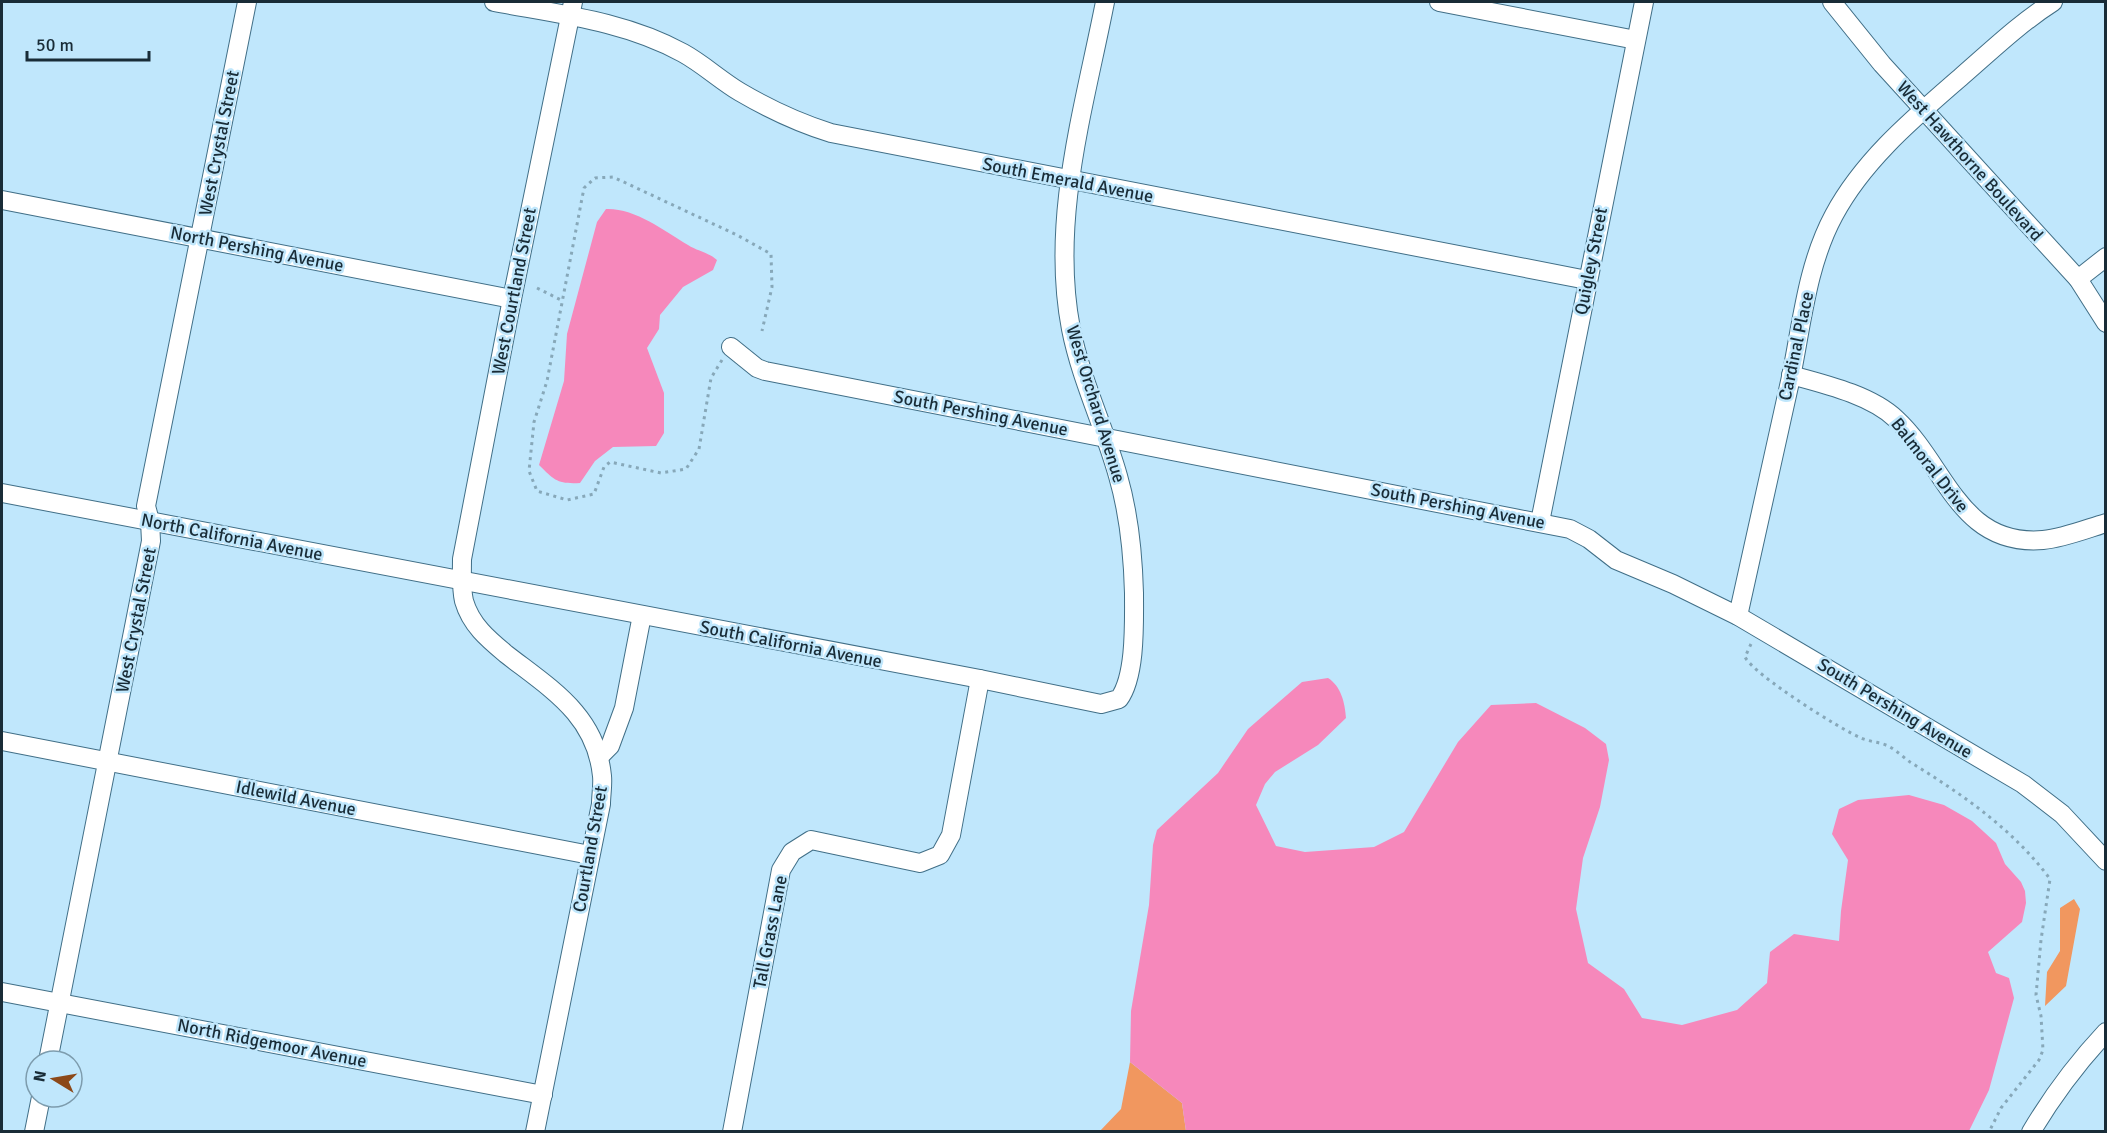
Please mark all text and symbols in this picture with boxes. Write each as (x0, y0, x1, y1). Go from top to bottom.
scale bar (27, 24, 148, 62)
text: 50 m (36, 34, 74, 56)
street label: West Crystal Street (194, 68, 244, 218)
street label: West Hawthorne Boulevard (1892, 76, 2048, 246)
street label: South Emerald Avenue (981, 153, 1155, 207)
street label: Quigley Street (1570, 205, 1612, 317)
street label: West Courtland Street (487, 206, 541, 376)
street label: North Pershing Avenue (168, 221, 346, 277)
street label: Cardinal Place (1774, 289, 1818, 403)
street label: West Orchard Avenue (1062, 323, 1130, 485)
street label: South Pershing Avenue (892, 385, 1070, 441)
street label: Balmoral Drive (1886, 413, 1974, 517)
street label: South Pershing Avenue (1369, 478, 1547, 534)
street label: North California Avenue (139, 509, 325, 565)
street label: West Crystal Street (111, 545, 161, 695)
street label: South California Avenue (698, 616, 884, 672)
street label: South Pershing Avenue (1814, 653, 1976, 763)
street label: Idlewild Avenue (234, 776, 358, 820)
street label: Courtland Street (568, 784, 612, 914)
street label: Tall Grass Lane (748, 873, 792, 991)
street label: North Ridgemoor Avenue (175, 1014, 369, 1072)
north arrow (24, 1049, 84, 1109)
text: N (29, 1069, 51, 1084)

